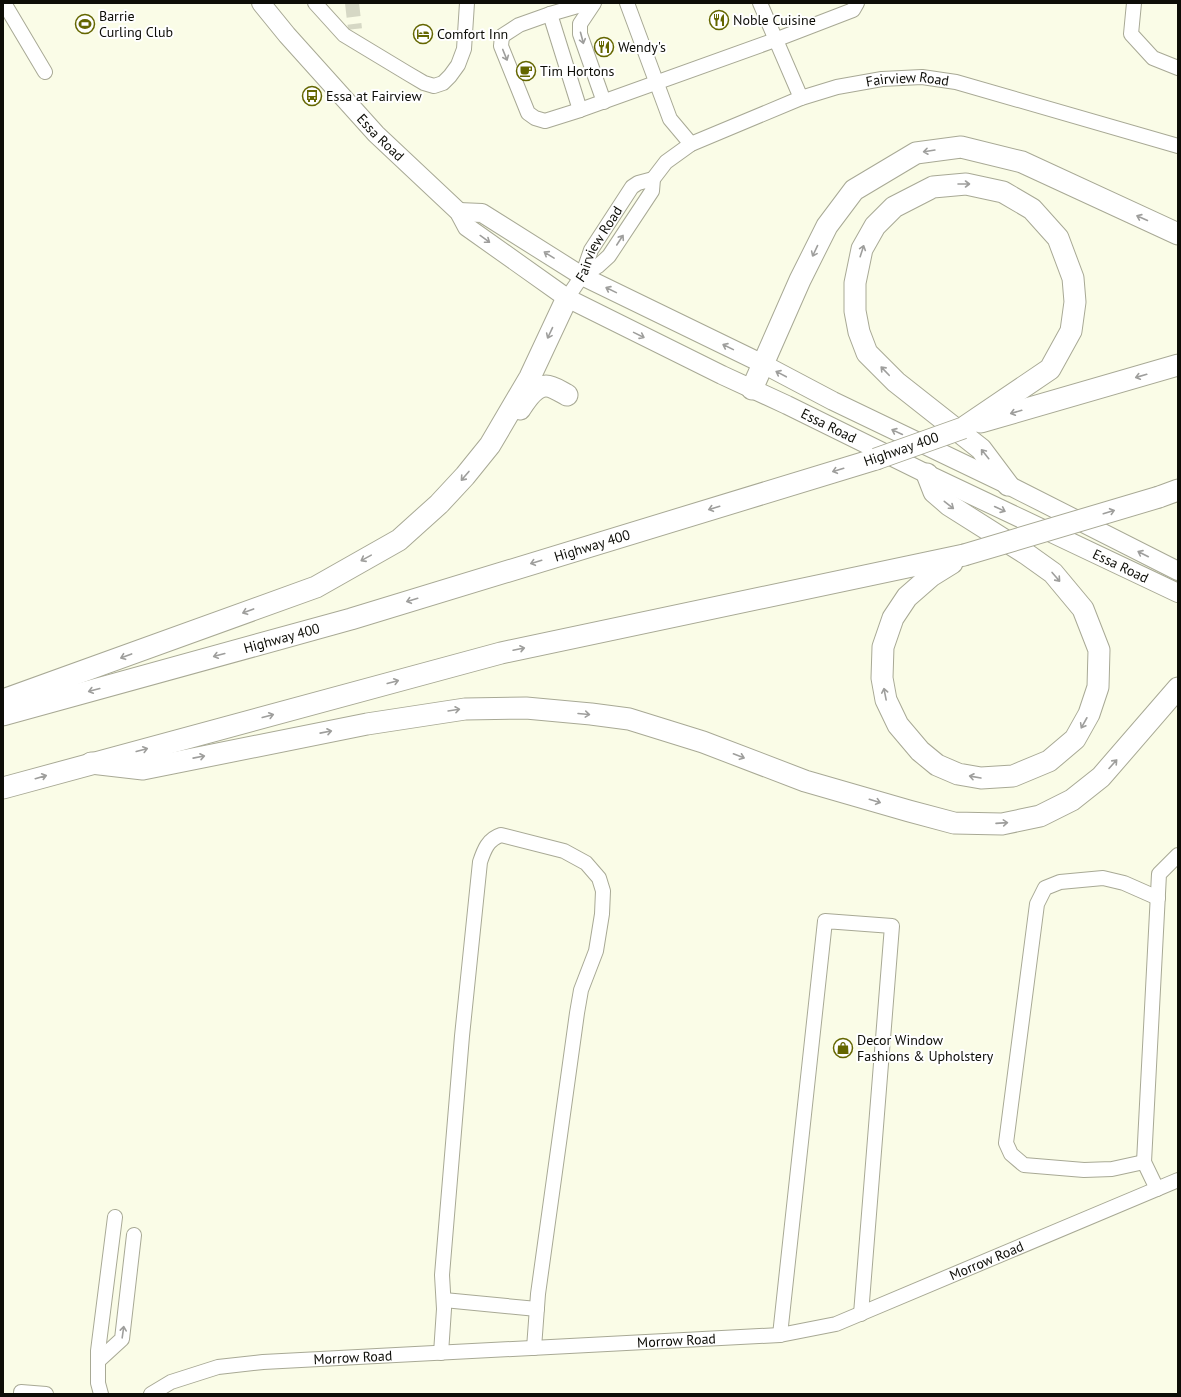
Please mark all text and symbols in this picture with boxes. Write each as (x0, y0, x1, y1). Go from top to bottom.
place label: Barrie Curling Club (99, 7, 173, 41)
restaurant icon: Noble Cuisine (708, 9, 730, 31)
place label: Noble Cuisine (733, 11, 816, 29)
sports icon: Barrie Curling Club (74, 13, 96, 35)
hotel icon: Comfort Inn (412, 23, 434, 45)
place label: Comfort Inn (437, 25, 508, 43)
one-way arrow (578, 31, 586, 44)
restaurant icon: Wendy's (593, 36, 615, 58)
place label: Wendy's (618, 38, 666, 56)
one-way arrow (501, 48, 509, 60)
cafe icon: Tim Hortons (515, 60, 537, 82)
place label: Tim Hortons (540, 62, 614, 80)
street label: Fairview Road (864, 68, 950, 91)
bus stop icon: Essa at Fairview (301, 85, 323, 107)
place label: Essa at Fairview (326, 87, 423, 105)
street label: Essa Road (353, 110, 408, 165)
one-way arrow (923, 147, 936, 155)
one-way arrow (957, 180, 970, 188)
street label: Fairview Road (571, 203, 626, 286)
one-way arrow (1137, 214, 1149, 221)
one-way arrow (479, 235, 490, 244)
one-way arrow (615, 235, 624, 246)
one-way arrow (859, 244, 866, 257)
one-way arrow (811, 245, 818, 257)
one-way arrow (543, 251, 554, 259)
one-way arrow (605, 286, 617, 293)
one-way arrow (546, 327, 553, 339)
one-way arrow (633, 332, 645, 339)
one-way arrow (722, 343, 734, 350)
one-way arrow (880, 366, 890, 376)
one-way arrow (775, 369, 787, 377)
one-way arrow (1134, 373, 1147, 380)
street label: Essa Road (798, 404, 859, 447)
one-way arrow (1010, 409, 1023, 416)
street label: Highway 400 (861, 428, 941, 470)
one-way arrow (892, 428, 904, 435)
one-way arrow (980, 448, 989, 459)
one-way arrow (832, 467, 845, 474)
one-way arrow (461, 470, 470, 481)
one-way arrow (943, 500, 954, 509)
one-way arrow (708, 505, 721, 512)
one-way arrow (994, 506, 1006, 513)
one-way arrow (1102, 508, 1115, 515)
street label: Highway 400 (552, 525, 632, 566)
street label: Essa Road (1090, 545, 1152, 587)
one-way arrow (1137, 550, 1149, 557)
one-way arrow (360, 555, 372, 563)
one-way arrow (530, 559, 542, 567)
one-way arrow (1052, 572, 1061, 583)
one-way arrow (406, 597, 418, 605)
one-way arrow (243, 608, 255, 616)
street label: Highway 400 (241, 619, 322, 657)
one-way arrow (512, 645, 525, 653)
one-way arrow (120, 652, 132, 660)
one-way arrow (213, 652, 226, 660)
one-way arrow (387, 678, 400, 685)
one-way arrow (88, 687, 101, 694)
one-way arrow (880, 688, 888, 701)
one-way arrow (448, 706, 461, 714)
one-way arrow (577, 710, 590, 717)
one-way arrow (261, 712, 274, 719)
one-way arrow (1080, 717, 1088, 729)
one-way arrow (319, 728, 332, 736)
one-way arrow (136, 745, 149, 753)
one-way arrow (733, 752, 745, 760)
one-way arrow (192, 753, 205, 761)
one-way arrow (1109, 759, 1118, 769)
one-way arrow (34, 773, 47, 781)
one-way arrow (969, 773, 982, 781)
one-way arrow (868, 798, 881, 805)
one-way arrow (995, 819, 1008, 826)
place label: Decor Window Fashions & Upholstery (857, 1031, 994, 1065)
shop icon: Decor Window Fashions & Upholstery (832, 1037, 854, 1059)
street label: Morrow Road (947, 1237, 1026, 1284)
one-way arrow (119, 1326, 127, 1339)
street label: Morrow Road (637, 1329, 716, 1351)
street label: Morrow Road (313, 1346, 393, 1368)

